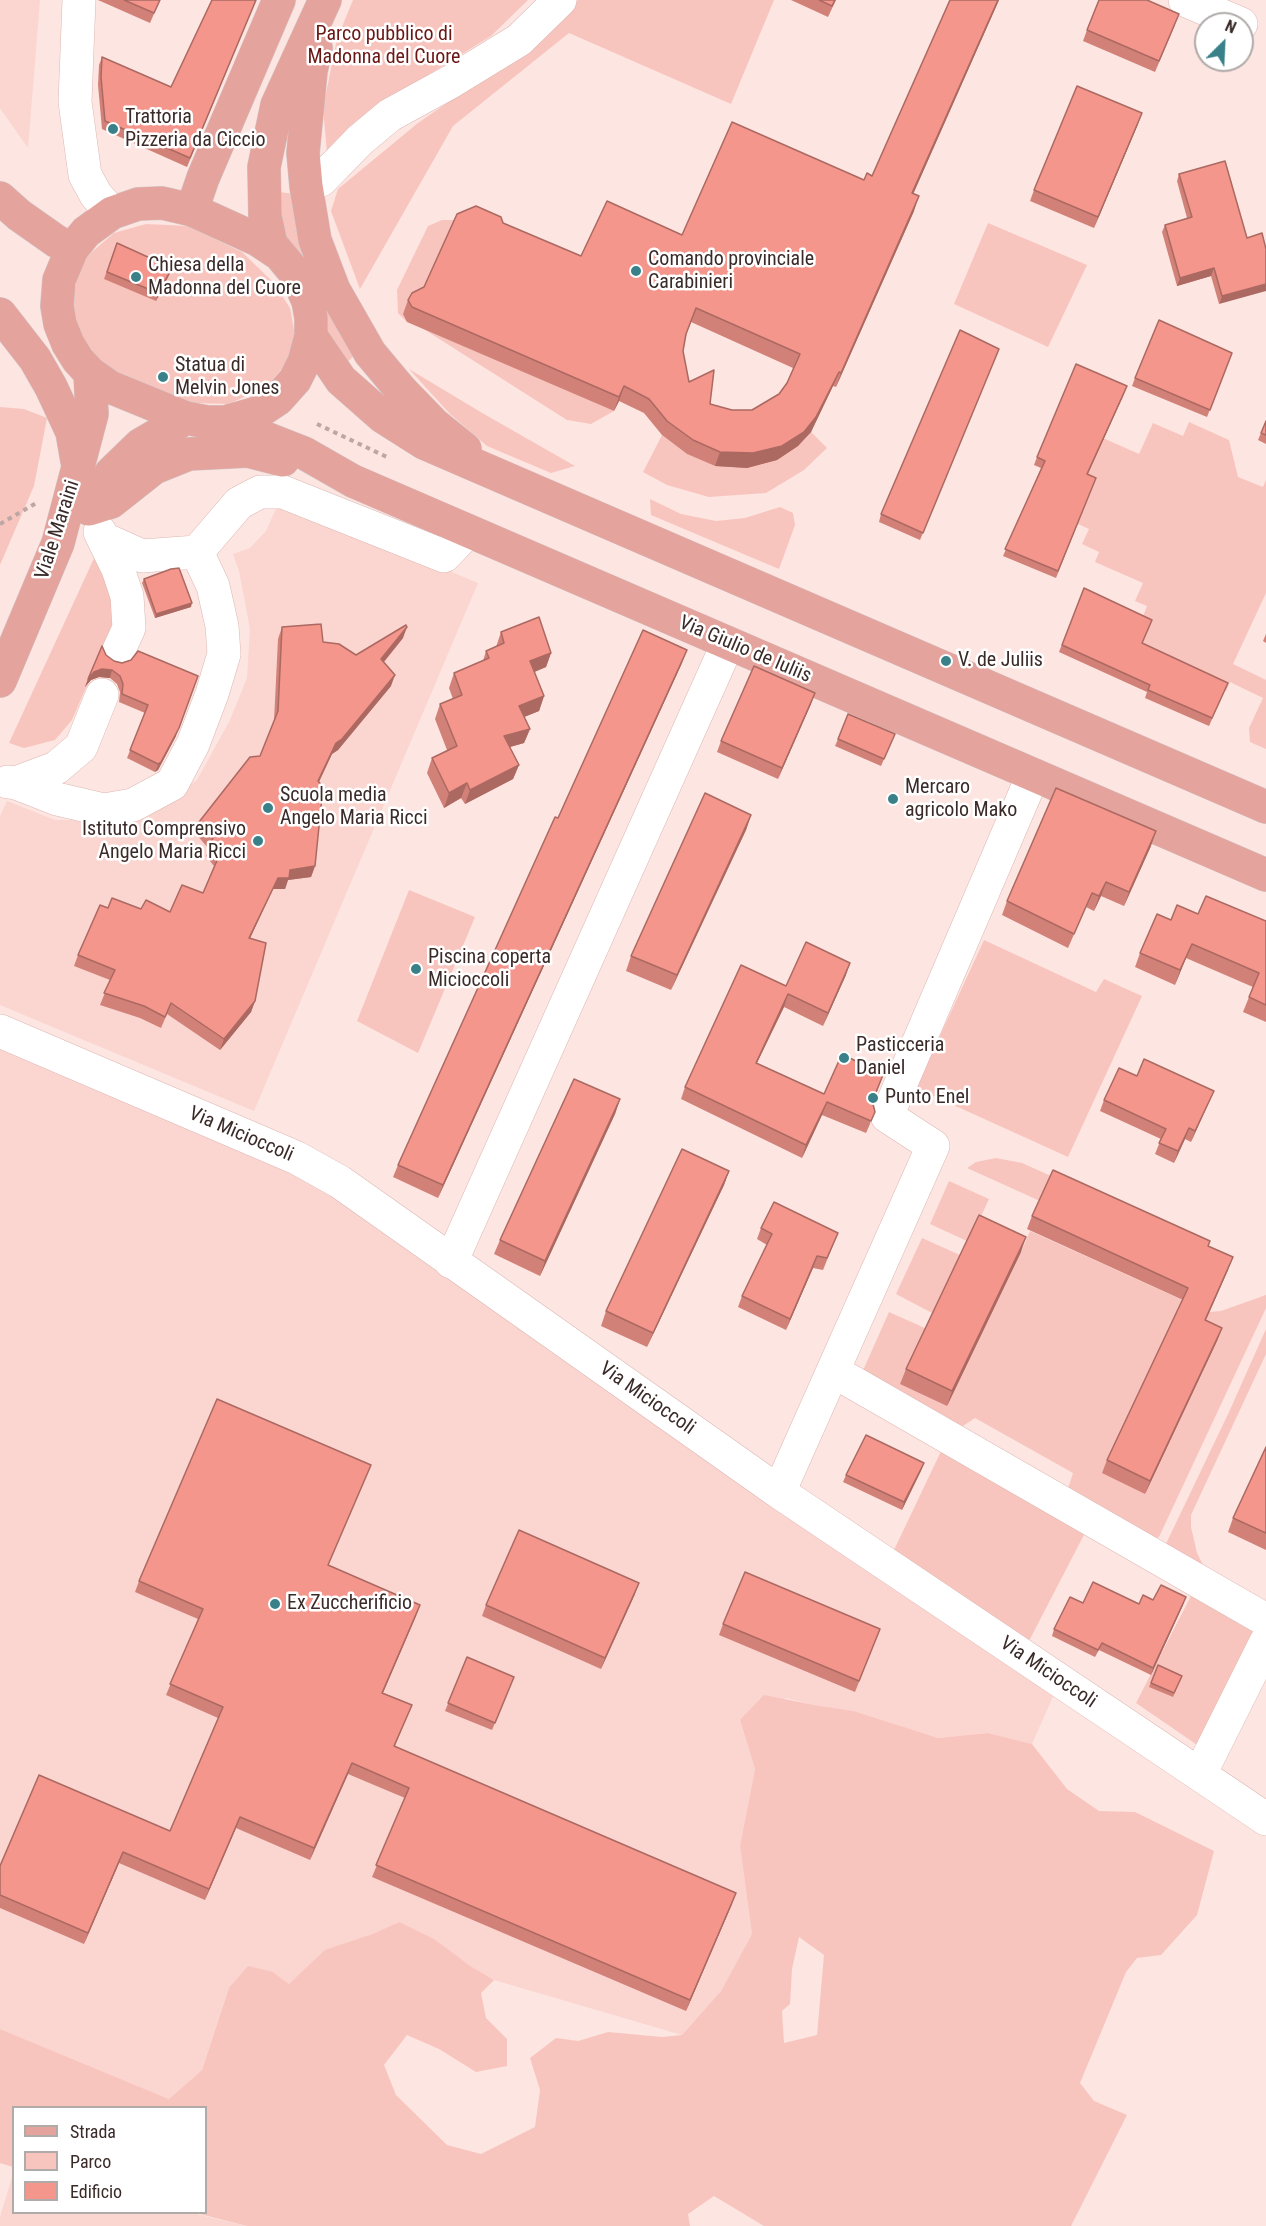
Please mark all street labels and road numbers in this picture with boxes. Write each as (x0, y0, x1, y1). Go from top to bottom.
street label: Viale Maraini (31, 477, 85, 583)
street label: Via Giulio de Iuliis (675, 611, 815, 689)
street label: Via Micioccoli (185, 1102, 297, 1168)
street label: Via Micioccoli (595, 1357, 699, 1441)
street label: Via Micioccoli (995, 1632, 1101, 1714)

